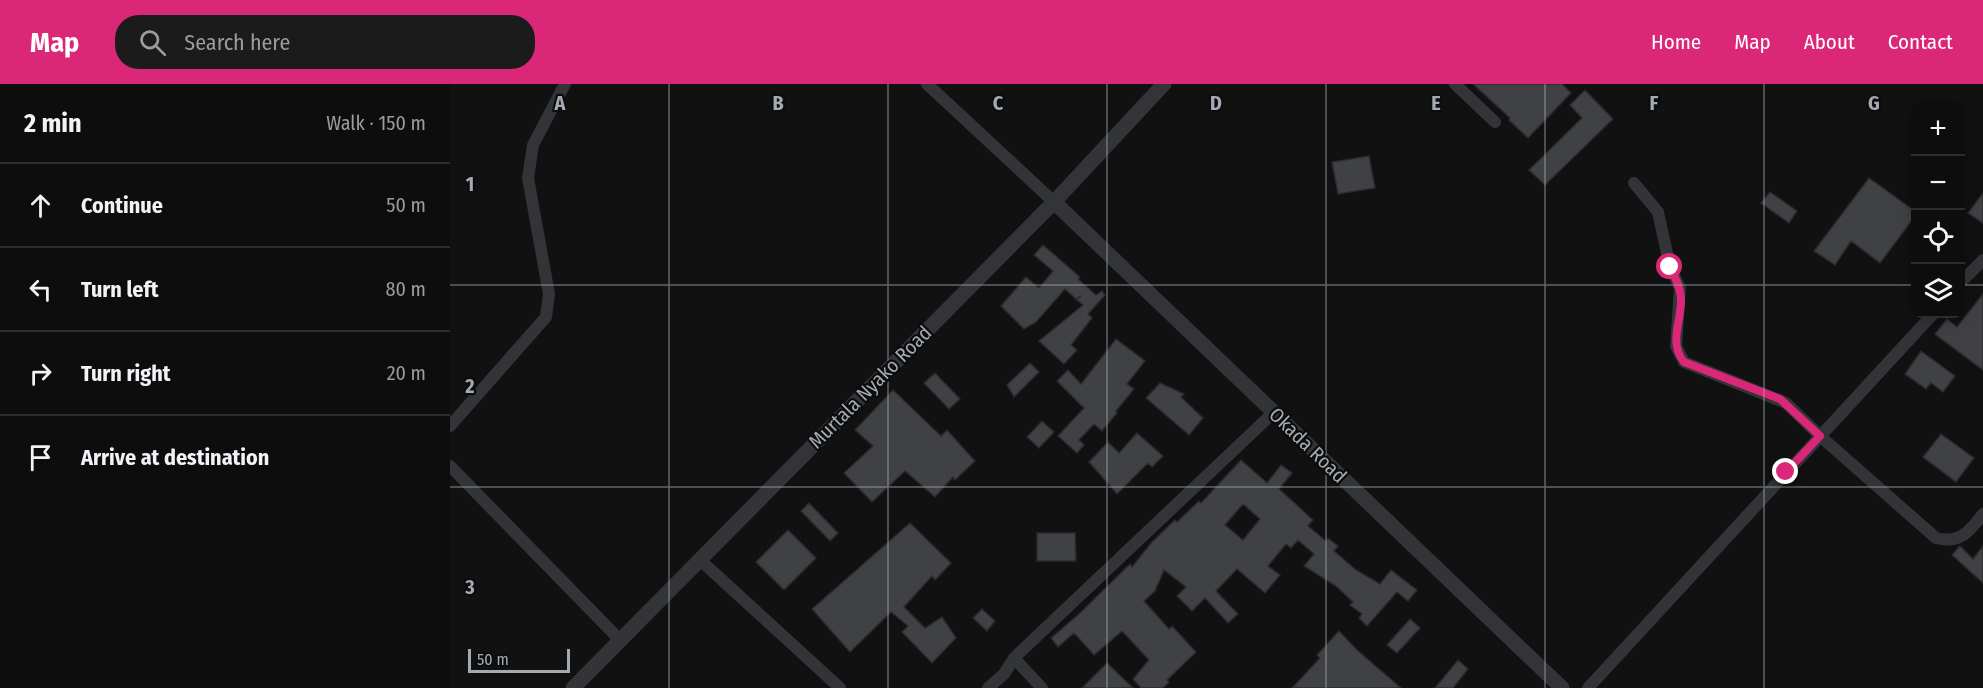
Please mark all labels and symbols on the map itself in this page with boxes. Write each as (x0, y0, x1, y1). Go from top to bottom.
text: A (554, 91, 567, 115)
text: B (772, 91, 784, 115)
text: C (993, 91, 1004, 115)
text: D (1210, 91, 1222, 115)
text: E (1431, 91, 1441, 115)
text: F (1650, 91, 1659, 115)
text: G (1868, 91, 1880, 115)
text: 1 (466, 172, 474, 196)
route start (1656, 253, 1682, 279)
street label: Murtala Nyako Road (804, 321, 936, 453)
text: 2 (464, 374, 475, 398)
street label: Okada Road (1264, 402, 1352, 488)
route end (1772, 458, 1798, 484)
text: 3 (464, 575, 475, 599)
scale bar (468, 646, 570, 674)

